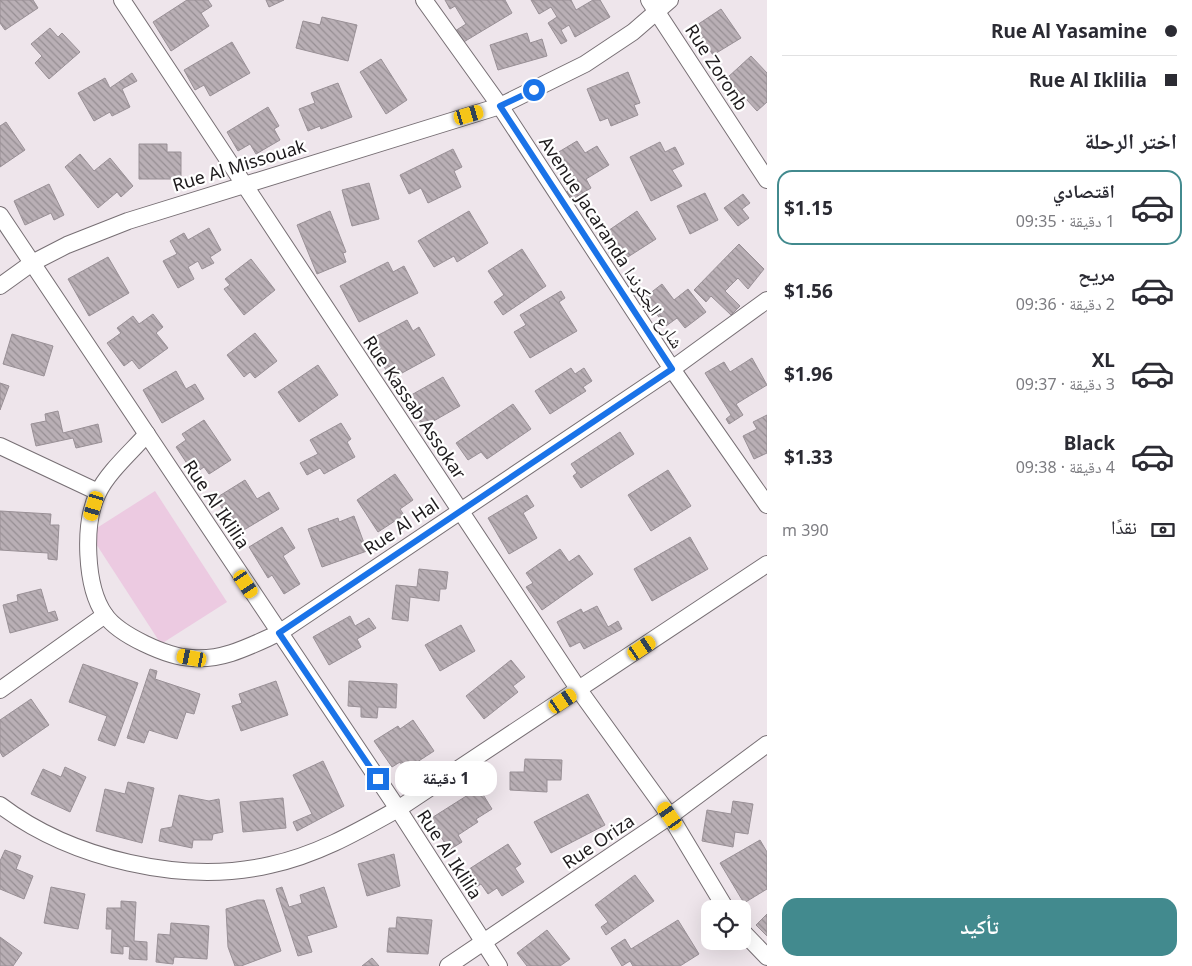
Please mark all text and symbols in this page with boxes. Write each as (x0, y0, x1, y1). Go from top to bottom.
text: Rue Al Yasamine (991, 18, 1147, 44)
street label: Rue Zoronb (680, 19, 754, 115)
text: Rue Al Iklilia (1029, 67, 1147, 93)
route start (523, 79, 545, 101)
car (452, 104, 485, 126)
text: اختر الرحلة (1085, 125, 1177, 155)
street label: Avenue Jacaranda شارع الجكرندا (534, 131, 690, 353)
street label: Rue Al Missouak (170, 133, 309, 197)
text: اقتصادي (1053, 178, 1115, 204)
icon: car (1130, 185, 1175, 230)
text: $1.15 (784, 195, 833, 221)
text: 1 دقيقة · 09:35 (1016, 210, 1115, 232)
text: مريح (1078, 261, 1115, 287)
icon: car (1130, 268, 1175, 313)
text: $1.56 (784, 278, 833, 304)
text: 2 دقيقة · 09:36 (1016, 293, 1115, 315)
street label: Rue Kassab Assokar (358, 331, 472, 484)
text: XL (1092, 347, 1115, 373)
icon: car (1130, 351, 1175, 396)
text: $1.96 (784, 361, 833, 387)
text: 3 دقيقة · 09:37 (1016, 373, 1115, 395)
text: Black (1064, 430, 1115, 456)
icon: car (1130, 434, 1175, 479)
text: $1.33 (784, 444, 833, 470)
street label: Rue Al Iklilia (178, 455, 256, 553)
text: 4 دقيقة · 09:38 (1016, 456, 1115, 478)
car (82, 489, 105, 523)
street label: Rue Al Hal (359, 492, 443, 560)
text: نقدًا (1111, 514, 1137, 540)
icon: cash (1149, 516, 1177, 544)
text: 390 m (782, 519, 829, 541)
car (231, 567, 260, 601)
car (625, 633, 658, 663)
car (175, 648, 208, 668)
car (546, 686, 579, 716)
callout: 1 دقيقة (396, 762, 498, 796)
text: 1 دقيقة (423, 767, 469, 789)
route end (367, 768, 389, 790)
car (655, 799, 684, 833)
street label: Rue Al Iklilia (412, 805, 488, 903)
street label: Rue Oriza (557, 808, 639, 874)
button: تأكيد (782, 898, 1177, 956)
map controls (701, 900, 751, 950)
button: locate (701, 900, 751, 950)

